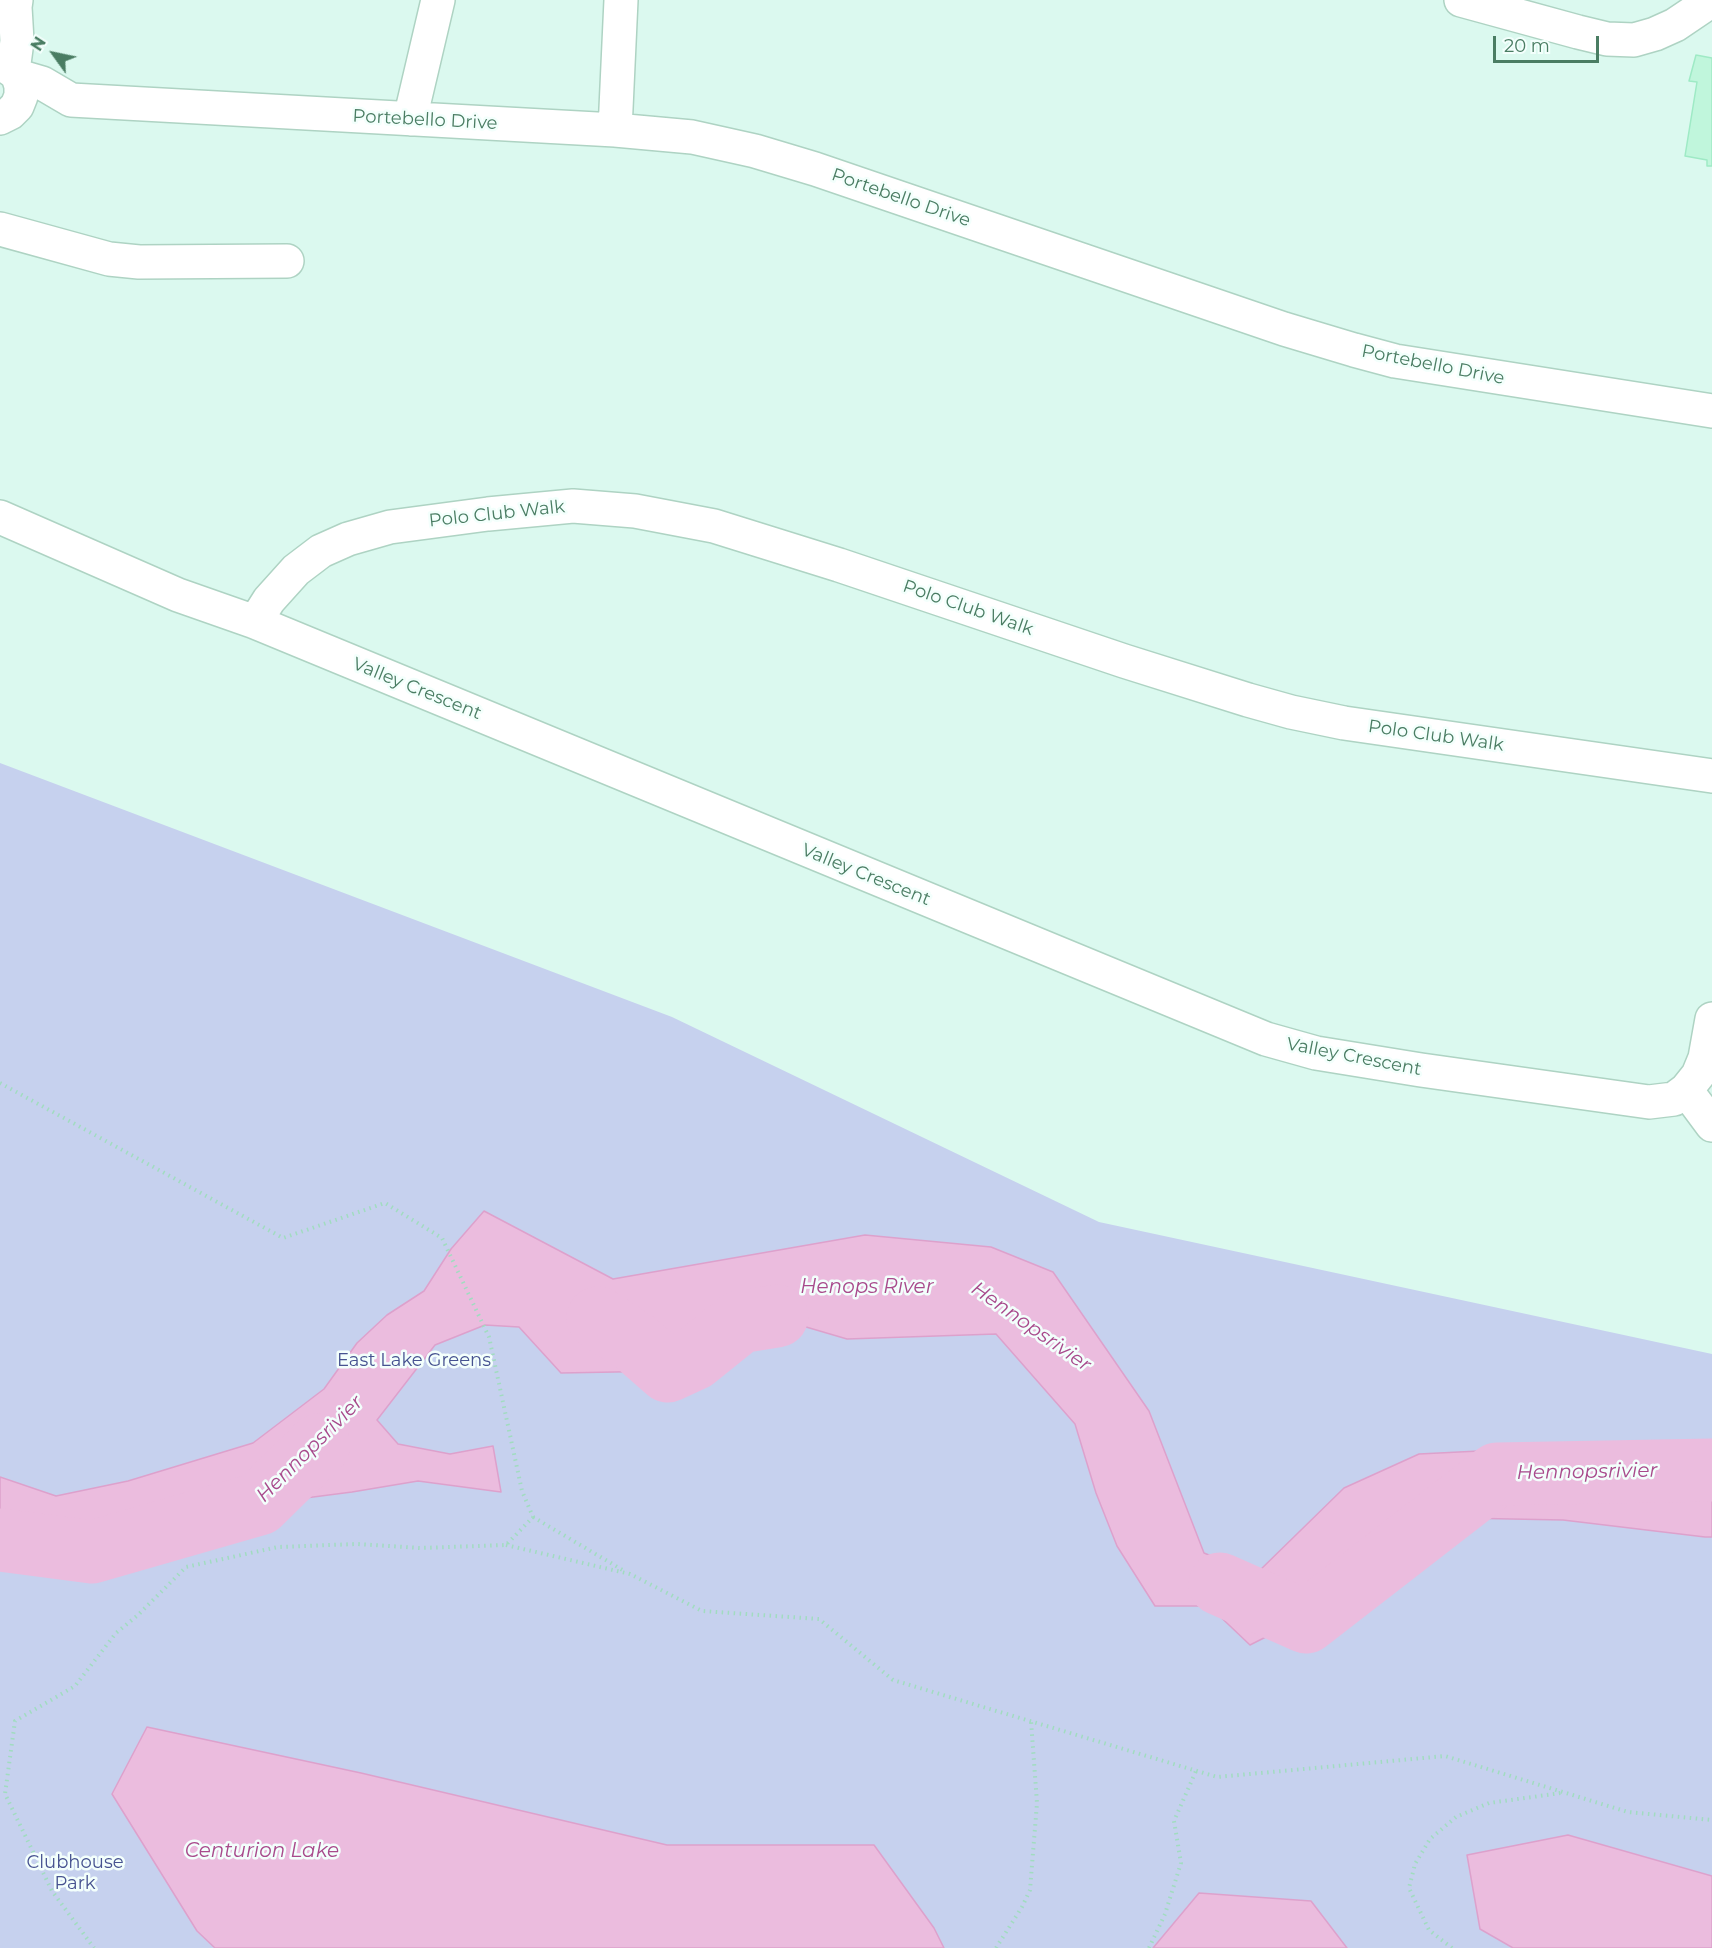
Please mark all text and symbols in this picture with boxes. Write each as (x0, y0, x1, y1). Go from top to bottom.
north arrow (24, 24, 84, 84)
scale bar (1496, 24, 1602, 62)
text: N (27, 33, 50, 55)
text: 20 m (1504, 35, 1550, 57)
street label: Portebello Drive (352, 105, 498, 135)
street label: Portebello Drive (829, 164, 973, 232)
street label: Portebello Drive (1360, 341, 1506, 389)
street label: Polo Club Walk (428, 496, 566, 532)
street label: Polo Club Walk (900, 576, 1036, 640)
street label: Valley Crescent (350, 653, 484, 725)
street label: Polo Club Walk (1367, 716, 1505, 756)
street label: Valley Crescent (799, 839, 933, 911)
street label: Valley Crescent (1285, 1033, 1423, 1081)
water label: Henops River (800, 1275, 934, 1299)
water label: Hennopsrivier (966, 1277, 1096, 1377)
park label: East Lake Greens (337, 1350, 491, 1372)
water label: Hennopsrivier (252, 1391, 368, 1507)
water label: Hennopsrivier (1516, 1459, 1658, 1485)
water label: Centurion Lake (185, 1839, 339, 1863)
park label: Clubhouse Park (26, 1852, 124, 1894)

